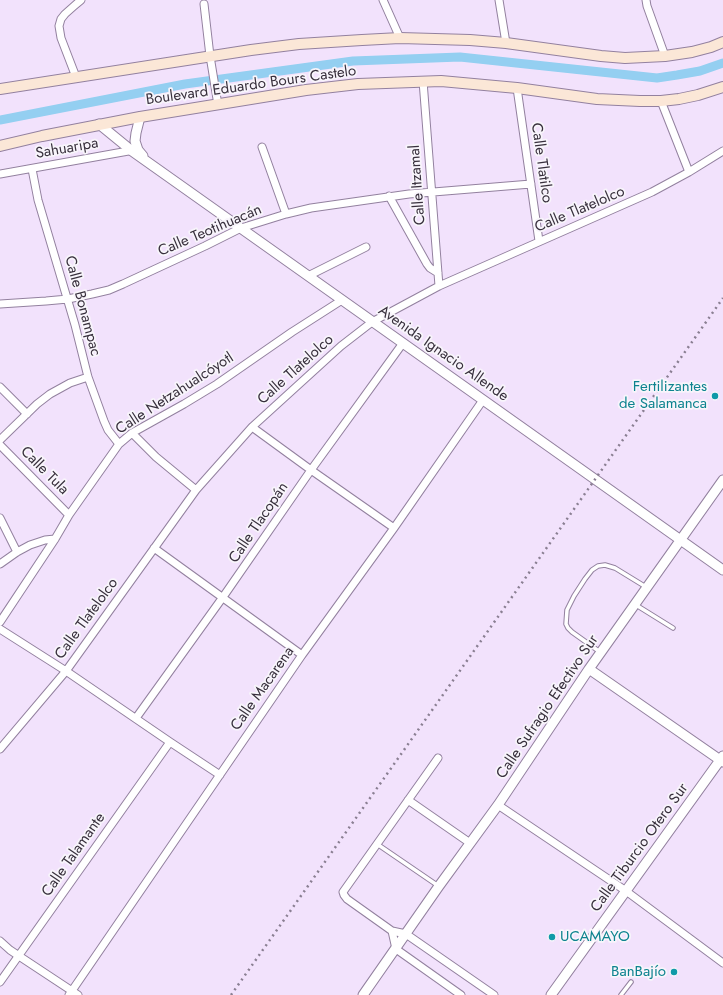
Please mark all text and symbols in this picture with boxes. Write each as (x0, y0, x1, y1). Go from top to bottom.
street label: Boulevard Eduardo Bours Castelo (145, 62, 357, 110)
street label: Calle Tlatilco (526, 122, 556, 204)
street label: Sahuaripa (34, 135, 100, 163)
street label: Calle Itzamal (406, 144, 430, 226)
street label: Calle Tlatelolco (532, 183, 628, 237)
street label: Calle Teotihuacán (155, 201, 265, 261)
street label: Calle Bonampac (60, 254, 104, 358)
street label: Avenida Ignacio Allende (374, 302, 512, 406)
street label: Calle Tlatelolco (254, 331, 338, 409)
street label: Calle Netzahualcóyotl (113, 349, 237, 439)
place label: Fertilizantes de Salamanca (619, 378, 707, 413)
marker: Fertilizantes de Salamanca (710, 391, 720, 401)
street label: Calle Tula (16, 443, 72, 499)
street label: Calle Tlacopán (225, 479, 293, 567)
street label: Calle Tlatelolco (51, 575, 123, 663)
street label: Calle Sufragio Efectivo Sur (493, 632, 603, 782)
street label: Calle Macarena (227, 644, 299, 734)
street label: Calle Tiburcio Otero Sur (587, 780, 693, 916)
street label: Calle Talamante (38, 810, 110, 900)
place label: UCAMAYO (560, 928, 630, 946)
marker: UCAMAYO (547, 932, 557, 942)
place label: BanBajío (611, 963, 666, 981)
marker: BanBajío (669, 967, 679, 977)

